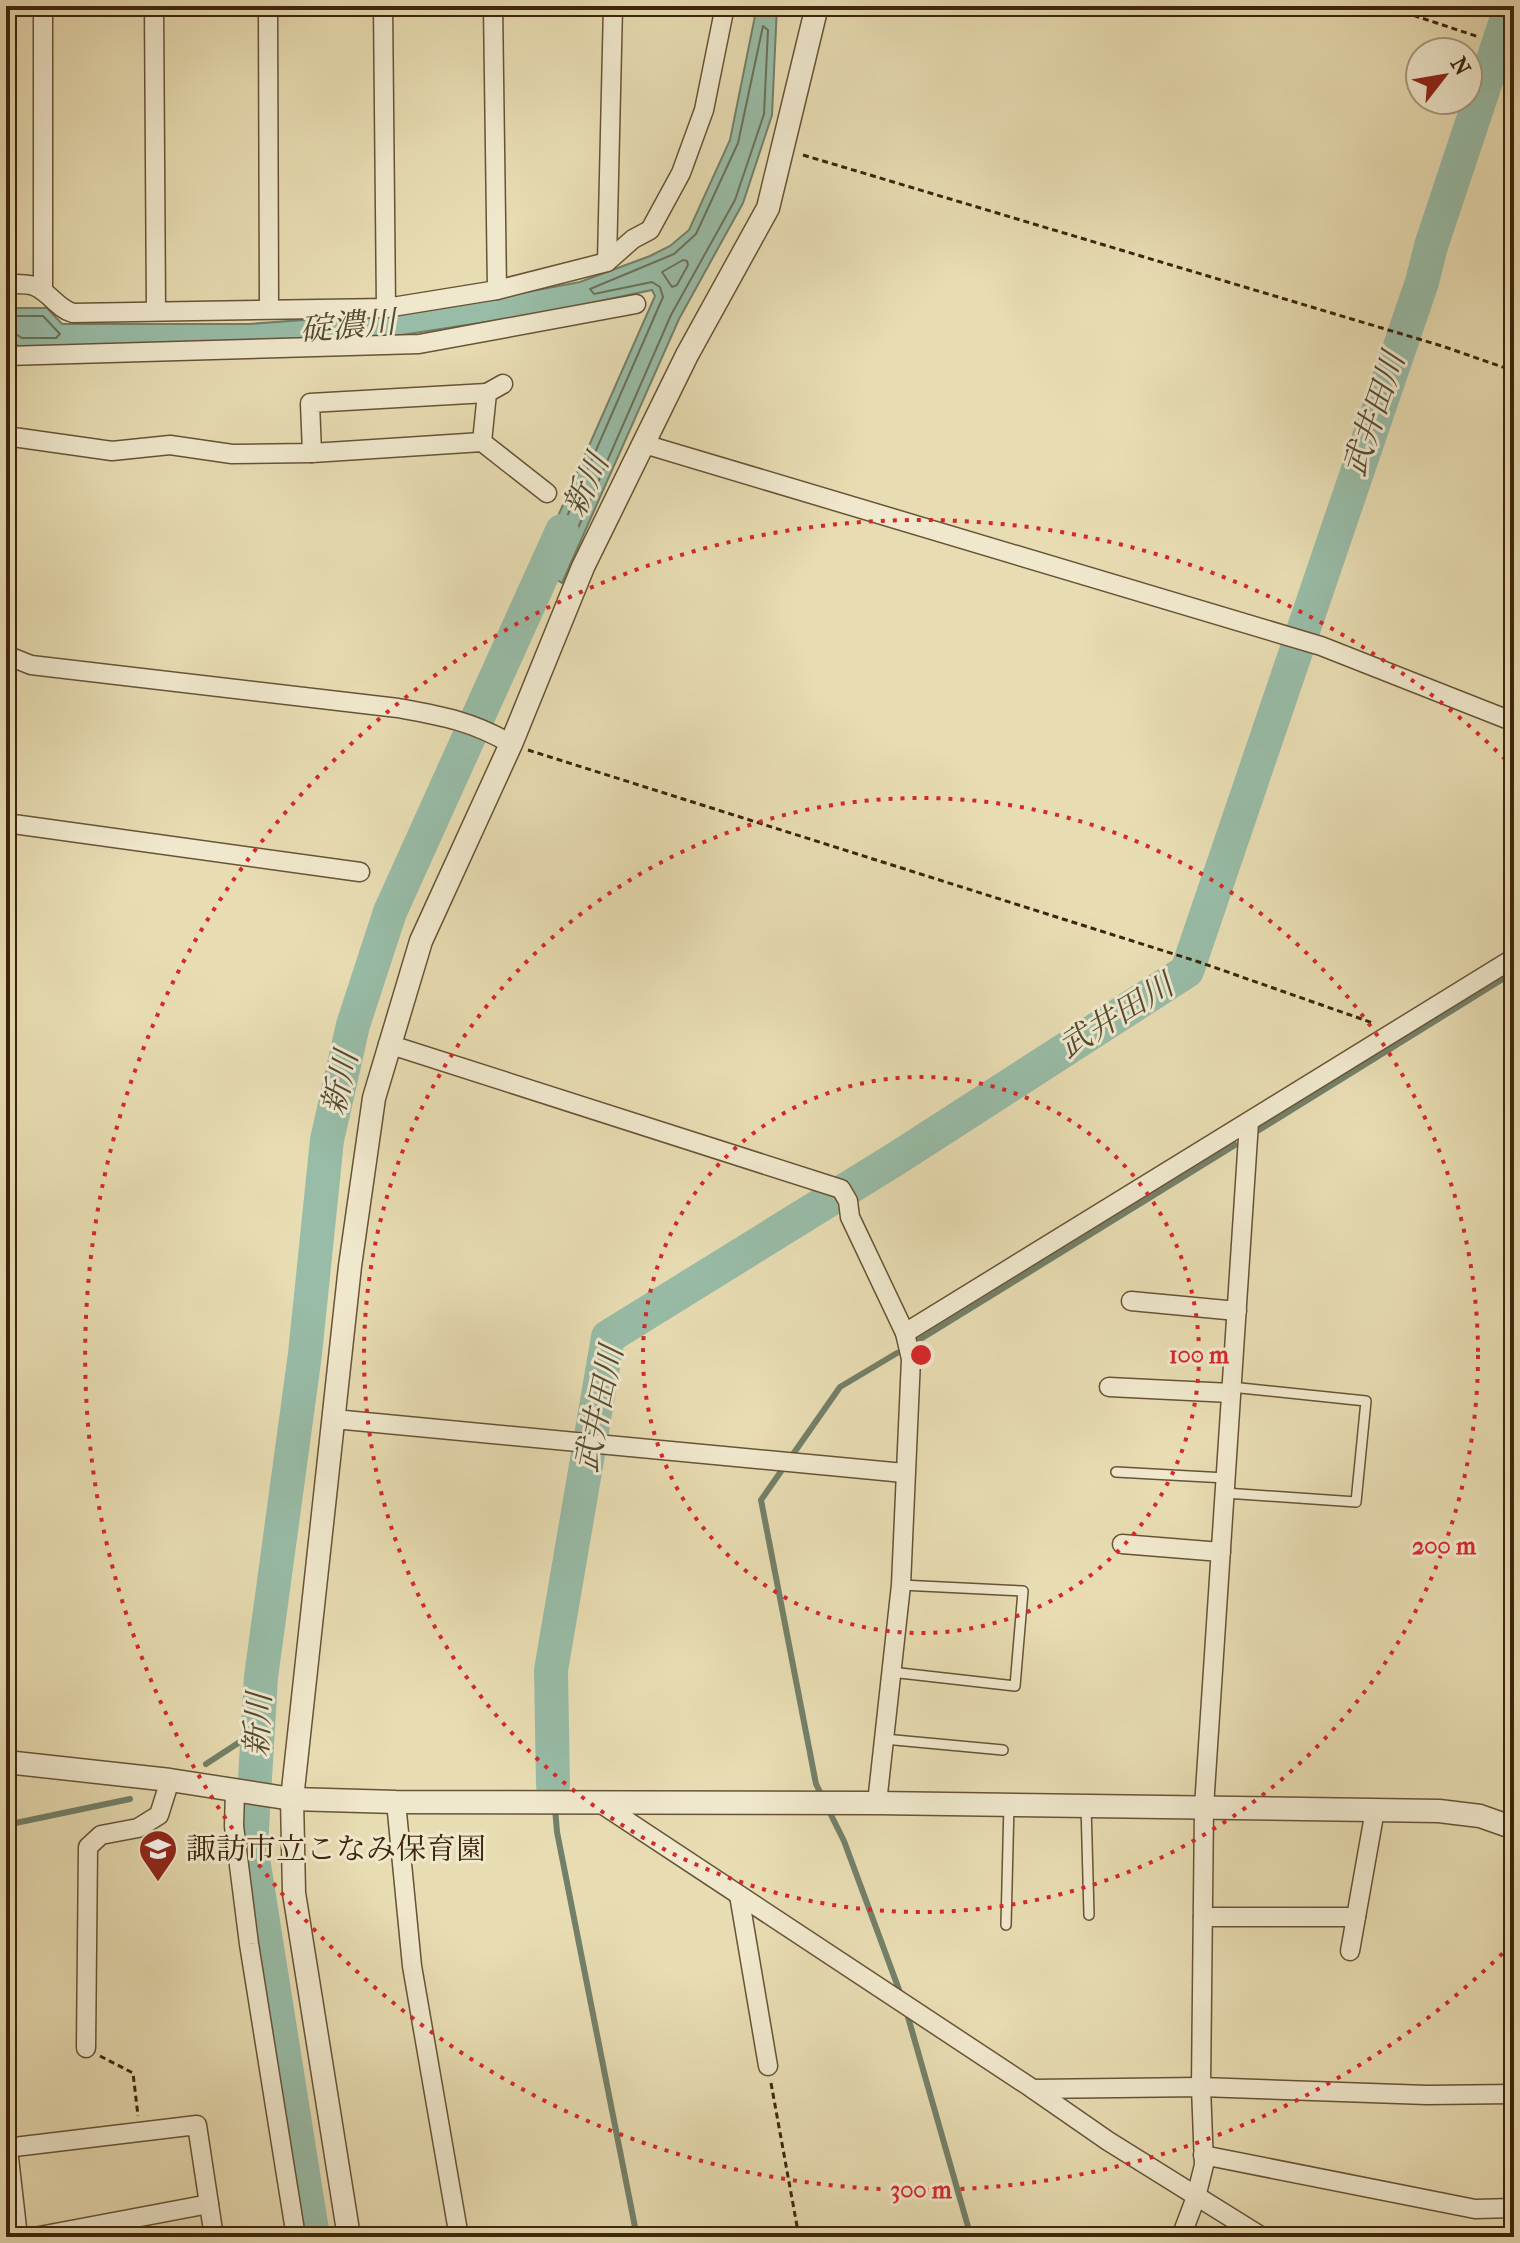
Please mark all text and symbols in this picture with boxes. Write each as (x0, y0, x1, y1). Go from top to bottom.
north arrow (1404, 36, 1484, 116)
text: N (1445, 52, 1476, 80)
water label: 碇濃川 (299, 303, 400, 349)
water label: 武井田川 (1336, 345, 1413, 481)
water label: 新川 (556, 445, 618, 522)
water label: 武井田川 (1052, 965, 1183, 1066)
water label: 新川 (315, 1045, 366, 1118)
water label: 武井田川 (568, 1340, 631, 1475)
centre of rings (907, 1341, 935, 1369)
text: 100 m (1169, 1341, 1230, 1369)
text: 200 m (1412, 1532, 1477, 1560)
water label: 新川 (238, 1689, 278, 1758)
school or university icon: 諏訪市立こなみ保育園 (137, 1828, 179, 1883)
place label: 諏訪市立こなみ保育園 (186, 1832, 486, 1867)
text: 300 m (890, 2176, 953, 2204)

